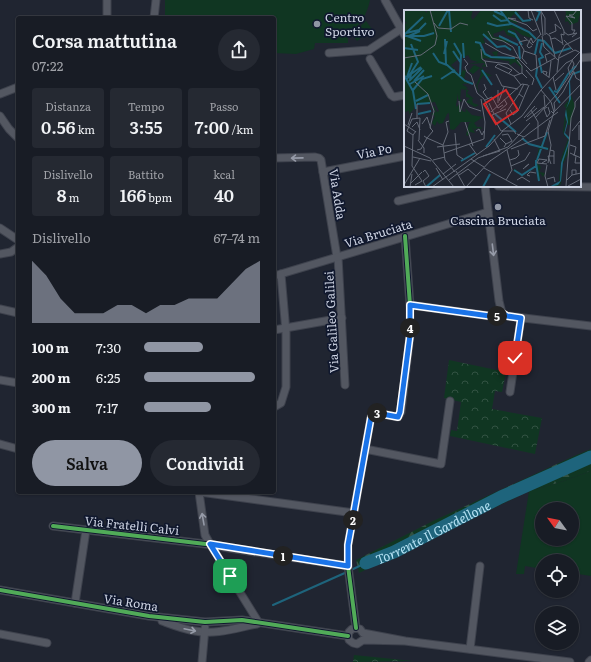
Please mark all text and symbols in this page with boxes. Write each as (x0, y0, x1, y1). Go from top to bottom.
place label: Centro Sportivo (325, 8, 375, 40)
inset map (404, 10, 581, 187)
marker: Centro Sportivo (312, 19, 322, 29)
text: Corsa mattutina (32, 27, 177, 54)
button: share (218, 29, 260, 71)
text: 07:22 (32, 56, 63, 75)
text: Distanza (45, 98, 91, 114)
text: Tempo (128, 98, 164, 114)
text: Passo (210, 98, 238, 114)
text: 0.56 (41, 114, 75, 139)
text: 3:55 (130, 114, 162, 139)
text: 7:00 (195, 114, 229, 139)
text: km (75, 121, 95, 137)
text: /km (229, 121, 253, 137)
street label: Via Po (355, 139, 393, 163)
one-way arrow (291, 154, 304, 162)
text: Dislivello (43, 166, 93, 182)
text: Battito (128, 166, 164, 182)
text: kcal (213, 166, 235, 182)
street label: Via Adda (325, 167, 351, 221)
text: 8 (57, 182, 66, 207)
text: 166 (120, 182, 146, 207)
text: 40 (214, 182, 234, 207)
text: m (66, 189, 79, 205)
text: bpm (146, 189, 172, 205)
marker: Cascina Bruciata (493, 202, 503, 212)
place label: Cascina Bruciata (450, 211, 546, 229)
street label: Via Bruciata (342, 214, 415, 252)
text: Dislivello (32, 228, 91, 247)
text: 67–74 m (213, 228, 260, 247)
one-way arrow (489, 243, 497, 256)
street label: Via Galileo Galilei (319, 270, 343, 374)
pin: 5 (487, 306, 507, 326)
text: 5 (494, 308, 500, 324)
pin: 4 (400, 318, 420, 338)
text: 4 (407, 320, 413, 336)
text: 100 m (32, 338, 69, 357)
text: 7:30 (96, 338, 121, 357)
pin (498, 341, 532, 375)
icon: check (504, 347, 526, 369)
text: 200 m (32, 368, 71, 387)
text: 6:25 (96, 368, 120, 387)
text: 300 m (32, 398, 71, 417)
text: 7:17 (96, 398, 118, 417)
pin: 3 (367, 403, 387, 423)
text: 3 (374, 405, 380, 421)
button: Salva (32, 440, 142, 486)
button: Condividi (150, 440, 260, 486)
water label: Torrente Il Gardellone (373, 495, 494, 568)
north arrow (535, 502, 579, 546)
map controls (535, 502, 579, 650)
pin: 2 (343, 510, 363, 530)
street label: Via Fratelli Calvi (84, 511, 180, 539)
one-way arrow (198, 512, 206, 525)
text: 2 (350, 512, 356, 528)
pin: 1 (273, 546, 293, 566)
text: 1 (281, 548, 285, 564)
button: locate (535, 554, 579, 598)
pin (213, 559, 247, 593)
icon: arrive (219, 565, 241, 587)
street label: Via Roma (102, 589, 160, 615)
button: layers (535, 606, 579, 650)
one-way arrow (183, 626, 196, 634)

